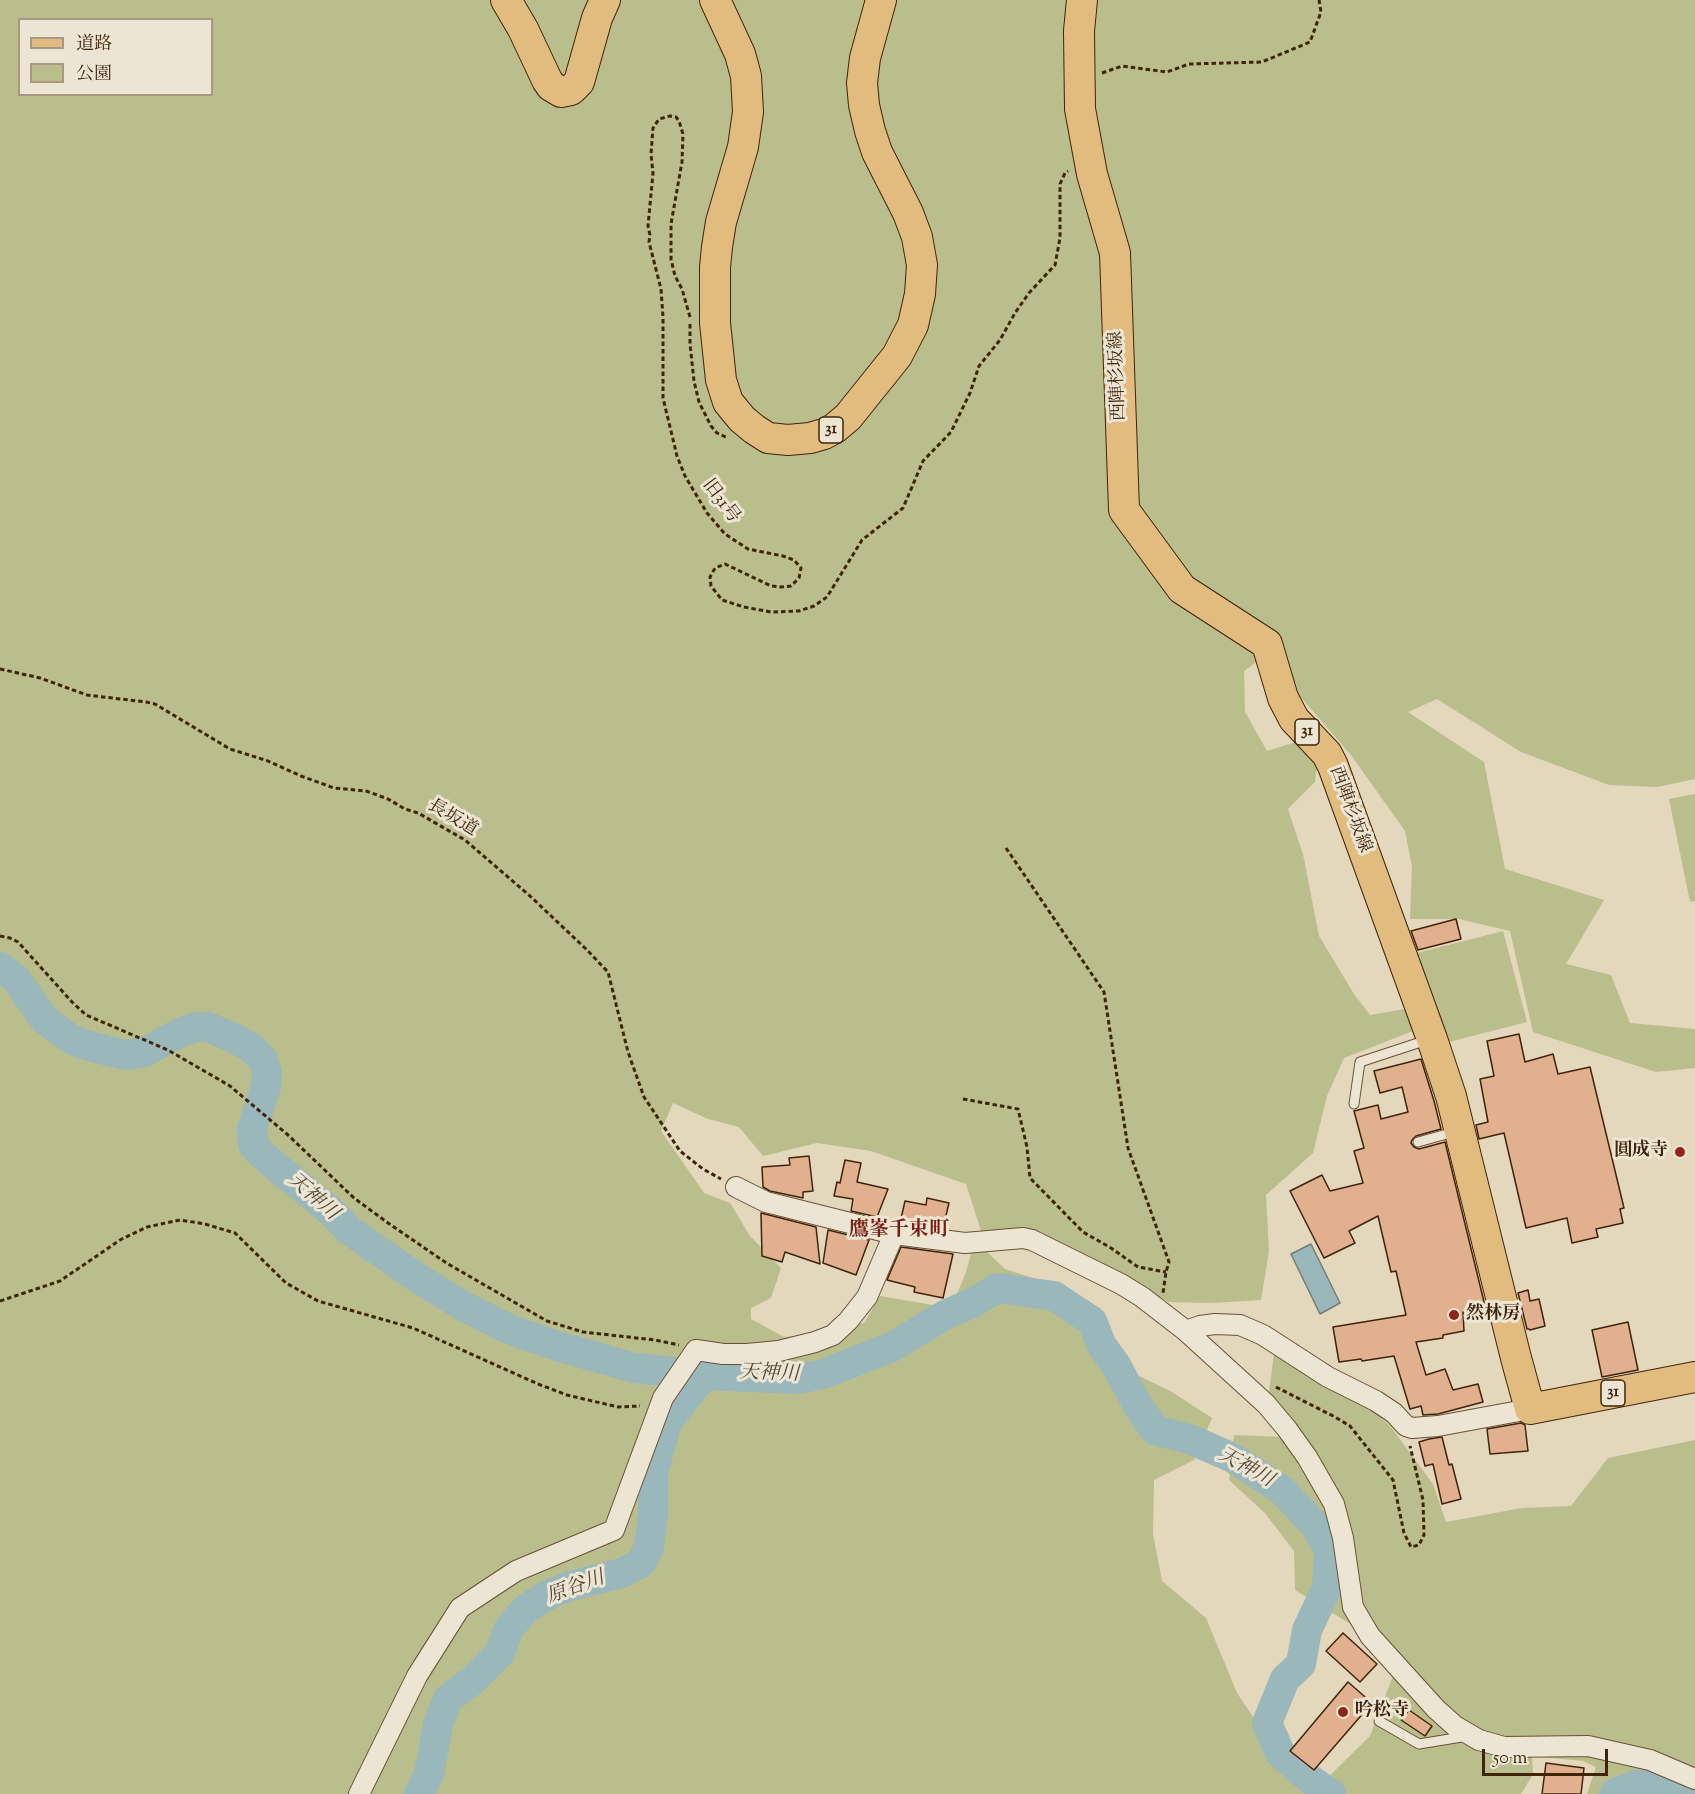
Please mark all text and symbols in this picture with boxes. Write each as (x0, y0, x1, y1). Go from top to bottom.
legend (18, 18, 213, 96)
text: 道路 (76, 32, 112, 58)
text: 公園 (76, 62, 112, 88)
street label: 西陣杉坂線 (1107, 331, 1131, 421)
road number: 31 (819, 417, 843, 443)
street label: 旧31号 (697, 476, 743, 528)
road number: 31 (1295, 719, 1319, 745)
street label: 西陣杉坂線 (1323, 764, 1375, 856)
street label: 長坂道 (423, 796, 481, 842)
place label: 圓成寺 (1614, 1141, 1668, 1163)
marker: 圓成寺 (1673, 1145, 1687, 1159)
water label: 天神川 (281, 1169, 343, 1227)
district label: 鷹峯千束町 (849, 1220, 949, 1244)
place label: 然林房 (1466, 1304, 1520, 1326)
marker: 然林房 (1447, 1308, 1461, 1322)
water label: 天神川 (739, 1362, 799, 1388)
road number: 31 (1601, 1380, 1625, 1406)
water label: 天神川 (1213, 1444, 1277, 1494)
water label: 原谷川 (544, 1567, 608, 1611)
place label: 吟松寺 (1355, 1701, 1409, 1723)
marker: 吟松寺 (1336, 1705, 1350, 1719)
scale bar (1485, 1737, 1611, 1775)
text: 50 m (1493, 1746, 1527, 1772)

